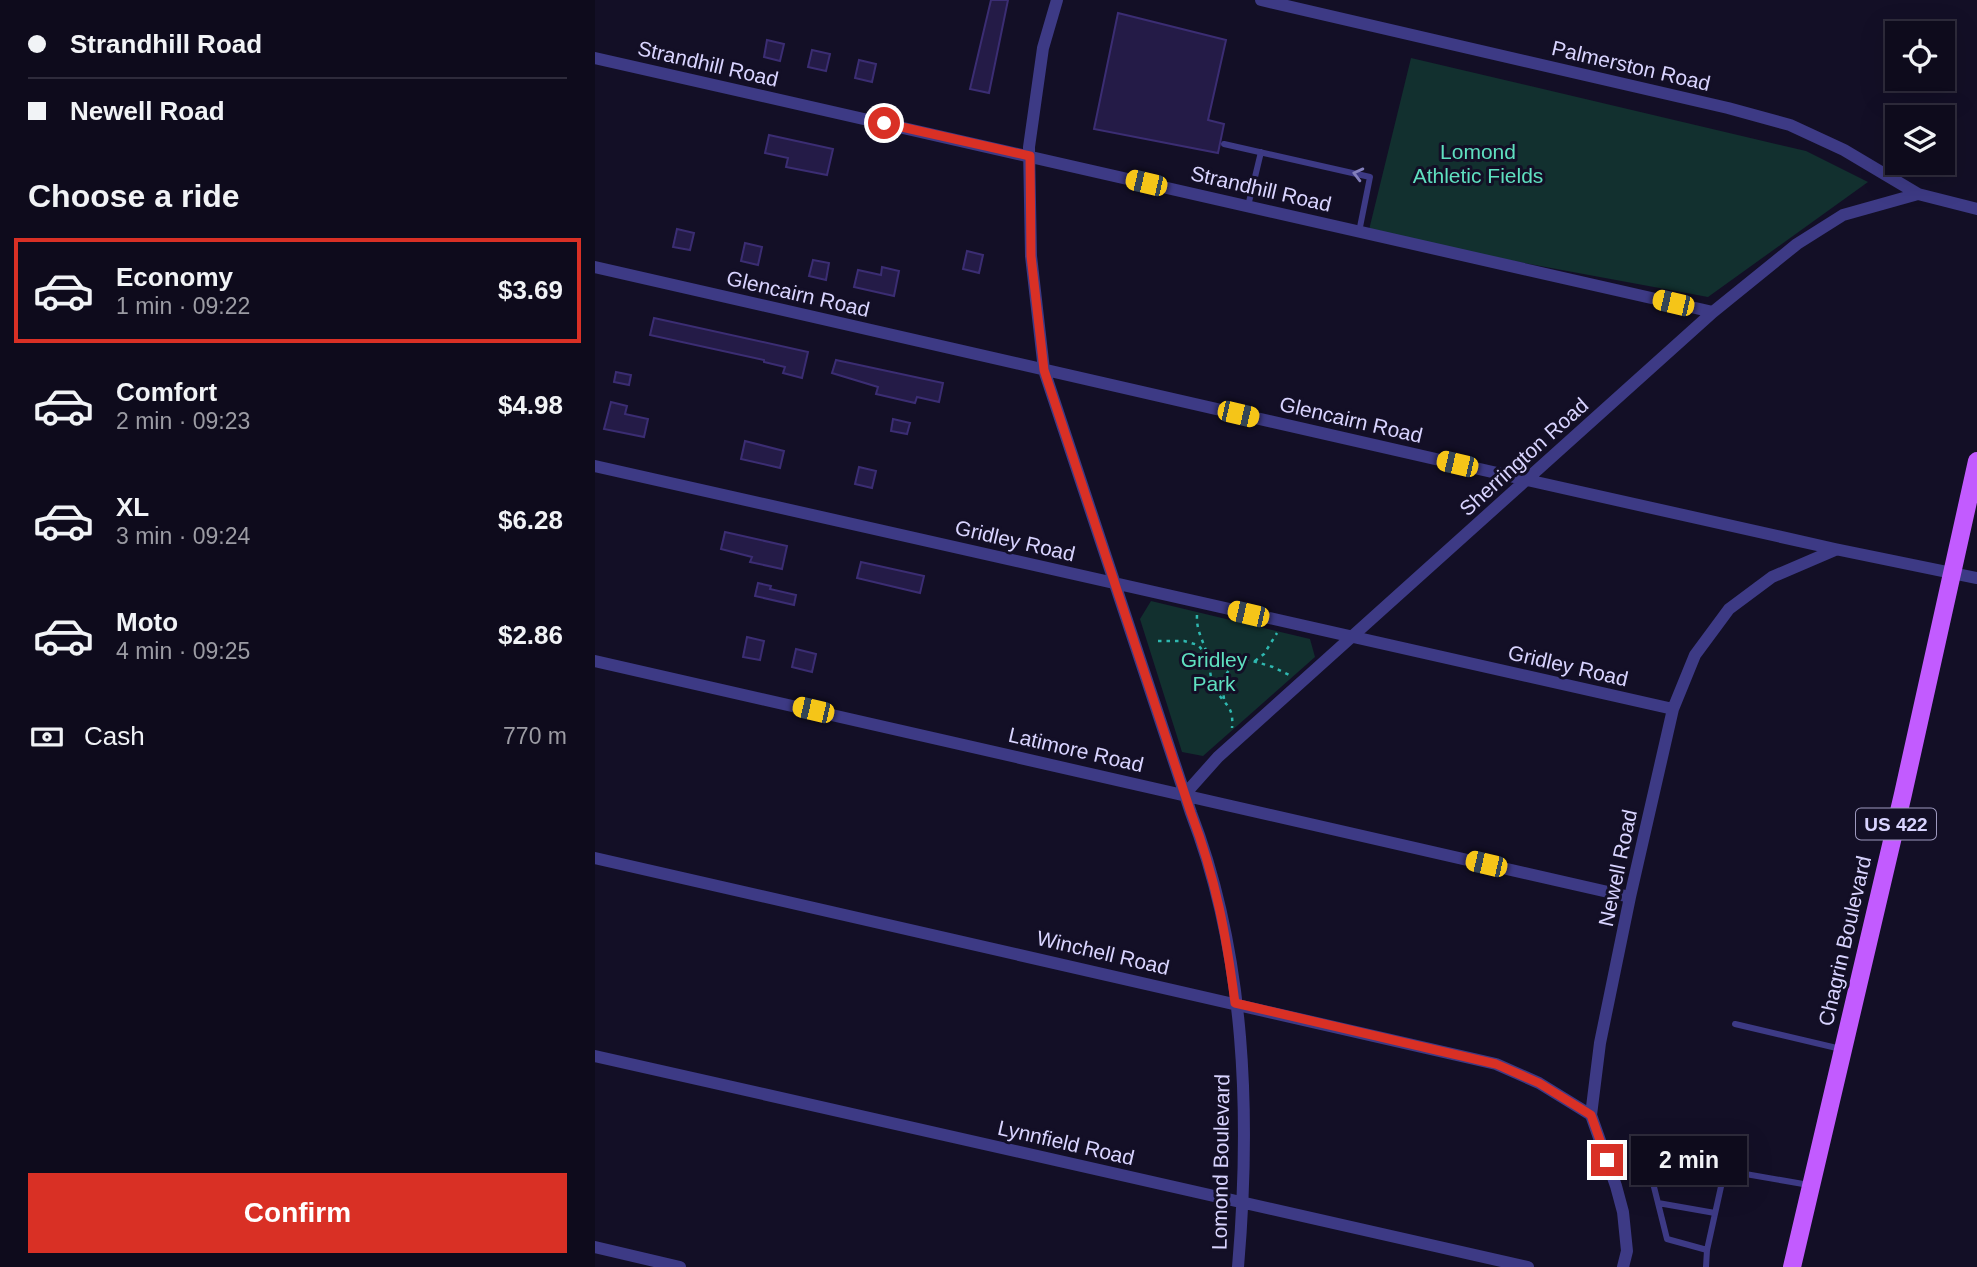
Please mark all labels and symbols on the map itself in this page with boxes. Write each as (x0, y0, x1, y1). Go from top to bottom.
street label: Strandhill Road (636, 36, 781, 91)
street label: Palmerston Road (1549, 36, 1713, 95)
route start (868, 107, 900, 139)
park label: Lomond Athletic Fields (1413, 140, 1543, 187)
street label: Strandhill Road (1189, 161, 1334, 216)
car (1124, 168, 1169, 198)
one-way arrow (1352, 168, 1364, 182)
street label: Glencairn Road (724, 266, 872, 321)
car (1651, 288, 1696, 318)
street label: Glencairn Road (1277, 392, 1425, 447)
street label: Sherrington Road (1455, 393, 1593, 520)
car (1216, 399, 1261, 429)
car (1435, 449, 1480, 479)
street label: Gridley Road (953, 516, 1077, 566)
car (1226, 599, 1271, 629)
street label: Gridley Road (1506, 641, 1630, 691)
park label: Gridley Park (1181, 648, 1248, 695)
car (791, 695, 836, 725)
street label: Latimore Road (1006, 723, 1146, 776)
street label: Newell Road (1594, 807, 1641, 929)
road number: US 422 (1856, 808, 1936, 839)
car (1464, 849, 1509, 879)
street label: Chagrin Boulevard (1814, 854, 1875, 1028)
street label: Winchell Road (1035, 926, 1172, 979)
street label: Lomond Boulevard (1207, 1074, 1234, 1250)
street label: Lynnfield Road (996, 1116, 1137, 1169)
callout: 2 min (1631, 1136, 1747, 1184)
route end (1591, 1144, 1623, 1176)

